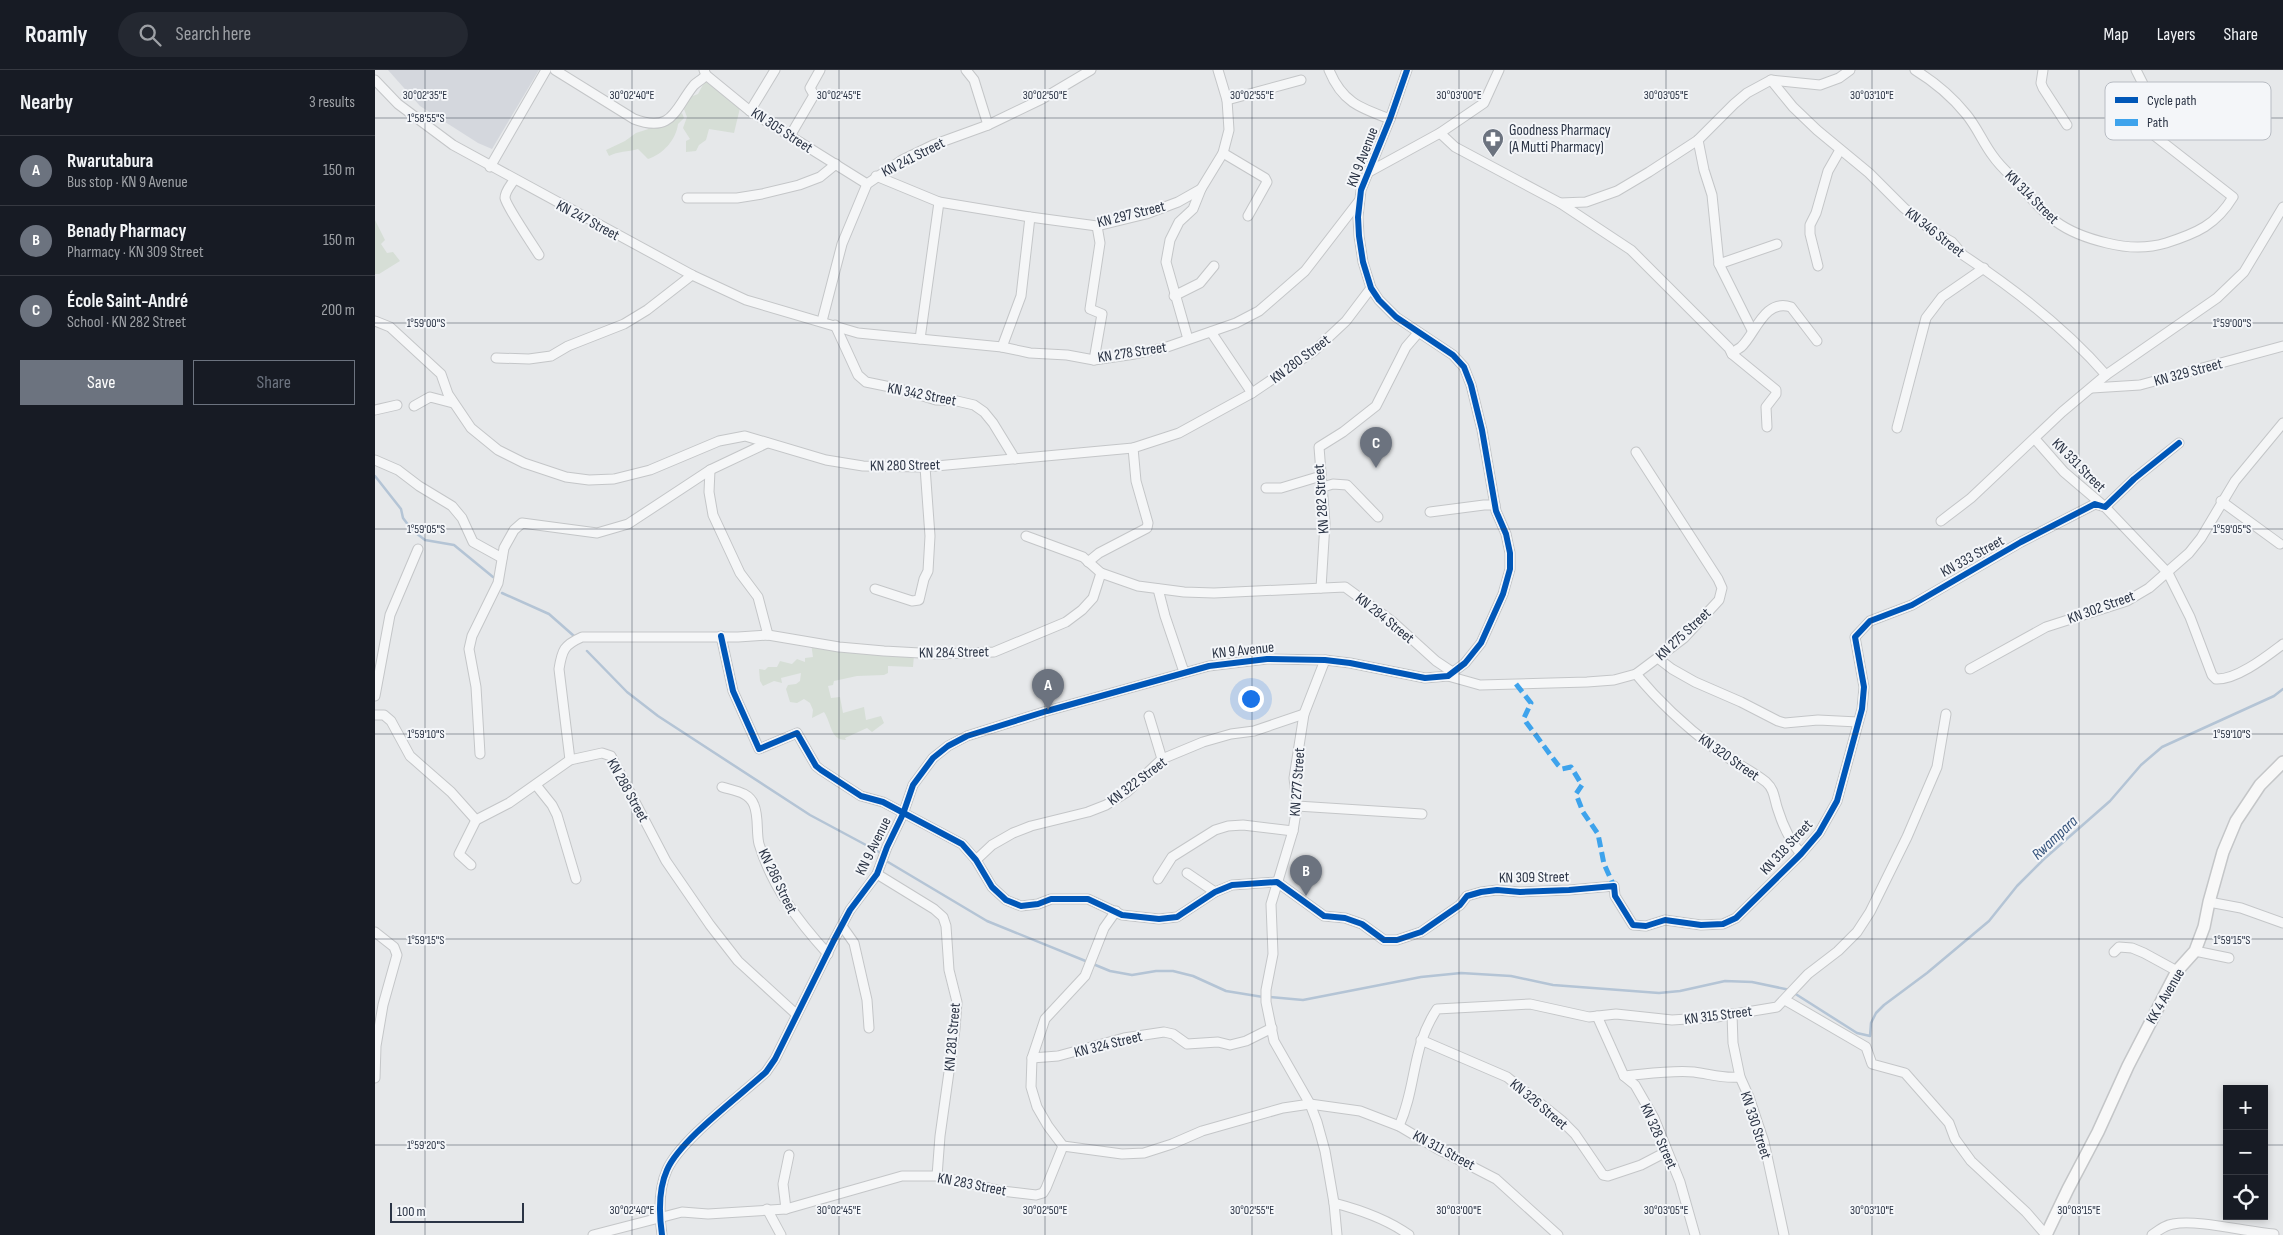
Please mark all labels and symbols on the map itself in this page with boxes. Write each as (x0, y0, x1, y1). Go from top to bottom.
legend (2105, 82, 2271, 140)
text: 30°02'35"E (403, 88, 447, 103)
text: 30°02'40"E (610, 88, 655, 103)
text: 30°02'45"E (817, 88, 861, 103)
text: 30°02'50"E (1023, 88, 1067, 103)
text: 30°02'55"E (1230, 88, 1274, 103)
text: 30°03'00"E (1436, 88, 1482, 103)
text: 30°03'05"E (1644, 88, 1688, 103)
text: 30°03'10"E (1850, 88, 1894, 103)
text: Cycle path (2147, 92, 2197, 109)
street label: KN 305 Street (747, 103, 817, 158)
text: 1°58'55"S (407, 111, 445, 126)
text: Path (2147, 114, 2168, 131)
place label: Goodness Pharmacy (A Mutti Pharmacy) (1509, 121, 1611, 157)
street label: KN 9 Avenue (1342, 125, 1383, 190)
pharmacy icon: Goodness Pharmacy (A Mutti Pharmacy) (1481, 127, 1505, 158)
street label: KN 241 Street (878, 133, 948, 181)
street label: KN 314 Street (2001, 166, 2063, 229)
street label: KN 247 Street (553, 196, 623, 245)
street label: KN 297 Street (1095, 197, 1168, 232)
street label: KN 346 Street (1901, 203, 1968, 262)
text: 1°59'00"S (407, 316, 445, 331)
text: 1°59'00"S (2213, 316, 2251, 331)
street label: KN 280 Street (1267, 330, 1334, 388)
street label: KN 278 Street (1096, 338, 1168, 367)
street label: KN 329 Street (2152, 354, 2225, 391)
street label: KN 342 Street (886, 379, 958, 411)
pin: C (1360, 427, 1392, 468)
street label: KN 331 Street (2048, 434, 2110, 497)
street label: KN 280 Street (870, 455, 941, 476)
street label: KN 282 Street (1310, 463, 1333, 535)
text: 1°59'05"S (407, 522, 445, 537)
text: 1°59'05"S (2213, 522, 2251, 537)
street label: KN 333 Street (1937, 531, 2008, 582)
street label: KN 302 Street (2065, 586, 2138, 628)
street label: KN 284 Street (1351, 589, 1418, 648)
street label: KN 275 Street (1652, 604, 1715, 665)
street label: KN 9 Avenue (1211, 638, 1275, 663)
street label: KN 284 Street (919, 642, 990, 663)
pin: A (1032, 669, 1064, 710)
your location (1238, 686, 1264, 712)
text: 1°59'10"S (407, 727, 445, 742)
text: 1°59'10"S (2213, 727, 2251, 742)
street label: KN 320 Street (1695, 730, 1763, 785)
street label: KN 277 Street (1286, 747, 1309, 817)
street label: KN 322 Street (1104, 753, 1171, 810)
street label: KN 288 Street (602, 755, 653, 826)
water label: Rwampara (2028, 812, 2082, 864)
street label: KN 9 Avenue (851, 814, 896, 878)
street label: KN 318 Street (1756, 815, 1817, 879)
street label: KN 286 Street (754, 846, 802, 917)
pin: B (1290, 855, 1322, 896)
street label: KN 309 Street (1499, 867, 1570, 888)
text: 1°59'15"S (408, 933, 444, 948)
text: 1°59'15"S (2214, 933, 2250, 948)
street label: KK 4 Avenue (2142, 965, 2189, 1028)
street label: KN 281 Street (940, 1002, 965, 1072)
street label: KN 315 Street (1683, 1002, 1754, 1029)
street label: KN 324 Street (1072, 1027, 1145, 1062)
street label: KN 326 Street (1506, 1075, 1572, 1134)
street label: KN 330 Street (1736, 1089, 1776, 1162)
street label: KN 328 Street (1636, 1100, 1682, 1172)
street label: KN 311 Street (1409, 1126, 1478, 1175)
text: 1°59'20"S (407, 1138, 445, 1153)
street label: KN 283 Street (936, 1169, 1008, 1201)
scale bar (390, 1200, 524, 1223)
text: 30°02'40"E (610, 1203, 655, 1218)
text: 30°02'45"E (817, 1203, 861, 1218)
text: 30°02'50"E (1023, 1203, 1067, 1218)
text: 30°02'55"E (1230, 1203, 1274, 1218)
text: 30°03'00"E (1436, 1203, 1482, 1218)
text: 30°03'05"E (1644, 1203, 1688, 1218)
text: 30°03'10"E (1850, 1203, 1894, 1218)
text: 30°03'15"E (2057, 1203, 2101, 1218)

